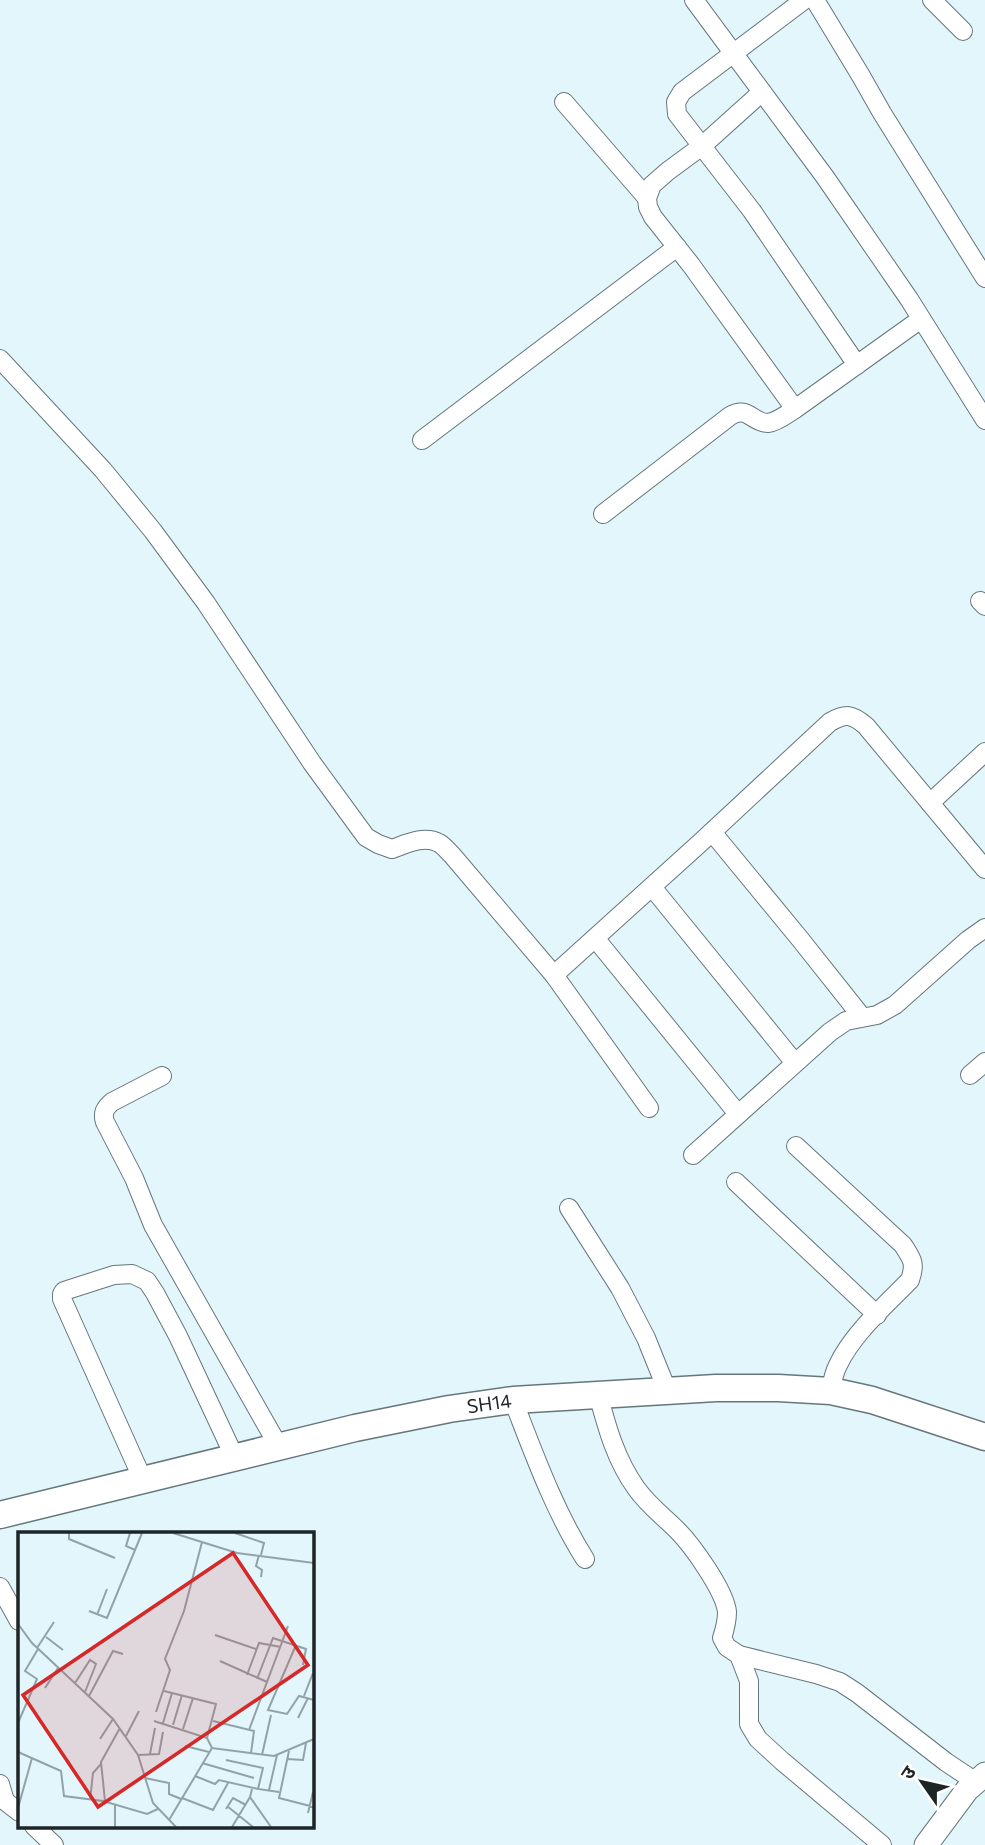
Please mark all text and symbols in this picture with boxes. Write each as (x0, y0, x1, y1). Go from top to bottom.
street label: SH14 (465, 1388, 513, 1417)
inset map (18, 1532, 313, 1828)
north arrow (887, 1747, 957, 1817)
text: उ (895, 1760, 921, 1783)

